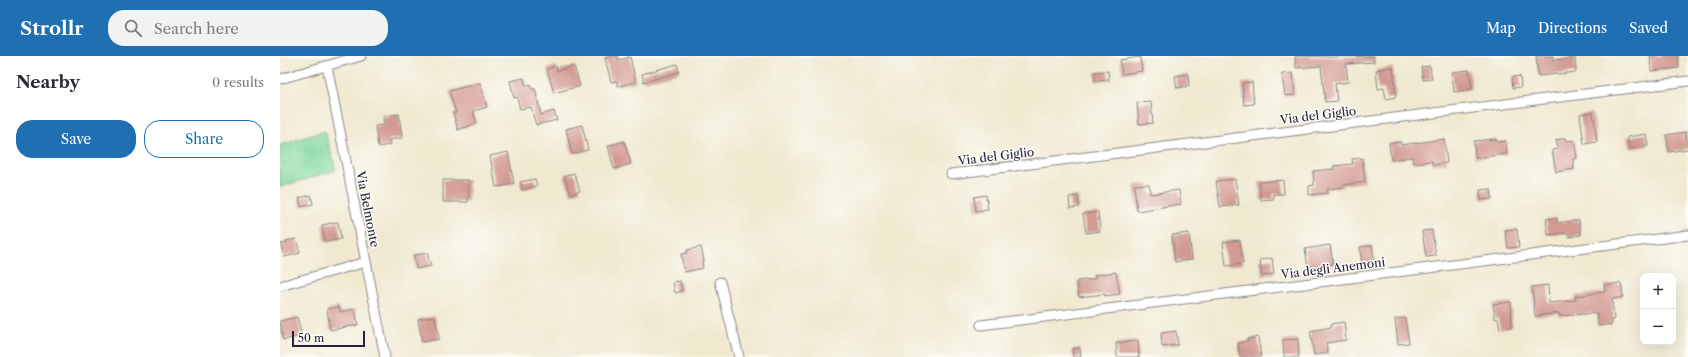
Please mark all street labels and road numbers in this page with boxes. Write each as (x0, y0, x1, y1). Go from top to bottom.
street label: Via del Giglio (1278, 103, 1357, 127)
street label: Via del Giglio (956, 144, 1035, 168)
street label: Via Belmonte (353, 169, 383, 249)
street label: Via degli Anemoni (1279, 254, 1386, 282)

